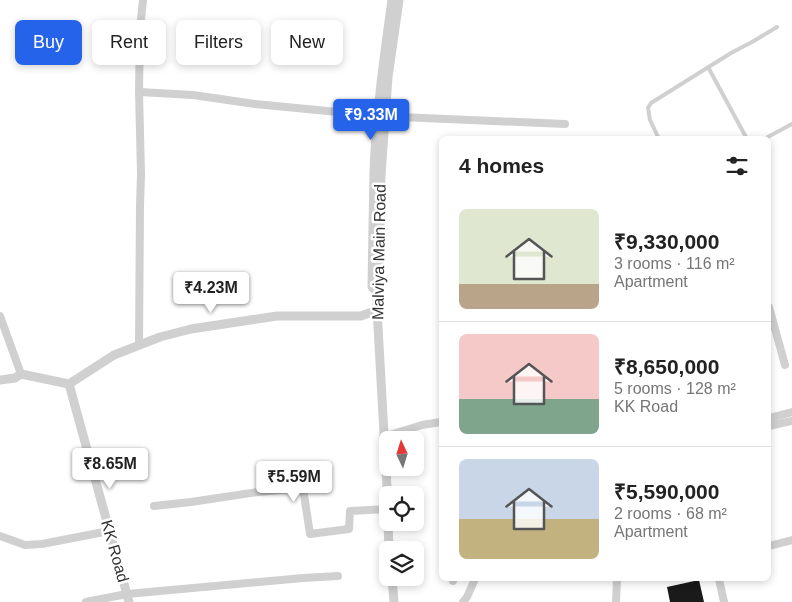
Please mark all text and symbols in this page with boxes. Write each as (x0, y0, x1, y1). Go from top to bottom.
chip: Buy (15, 20, 82, 65)
chip: Rent (92, 20, 166, 65)
chip: Filters (176, 20, 261, 65)
chip: New (271, 20, 343, 65)
pin: ₹9.33M (330, 98, 412, 141)
text: ₹9.33M (344, 106, 398, 123)
icon: filters (723, 152, 751, 180)
text: 4 homes (459, 154, 544, 177)
street label: Malviya Main Road (369, 184, 389, 320)
icon: home (499, 229, 559, 289)
text: ₹9,330,000 (614, 230, 719, 253)
text: 3 rooms · 116 m² (614, 255, 735, 272)
pin: ₹4.23M (170, 272, 252, 314)
text: Apartment (614, 273, 688, 290)
text: ₹4.23M (184, 279, 238, 296)
icon: home (499, 354, 559, 414)
text: ₹8,650,000 (614, 355, 719, 378)
text: 5 rooms · 128 m² (614, 380, 736, 397)
text: KK Road (614, 398, 678, 415)
north arrow (379, 431, 424, 476)
map controls (379, 431, 424, 586)
pin: ₹8.65M (69, 448, 151, 490)
text: ₹8.65M (83, 455, 137, 472)
pin: ₹5.59M (253, 460, 335, 503)
text: ₹5.59M (267, 468, 321, 485)
icon: home (499, 479, 559, 539)
text: ₹5,590,000 (614, 480, 719, 503)
button: locate (379, 486, 424, 531)
text: 2 rooms · 68 m² (614, 505, 727, 522)
street label: KK Road (98, 518, 132, 584)
text: Apartment (614, 523, 688, 540)
button: layers (379, 541, 424, 586)

